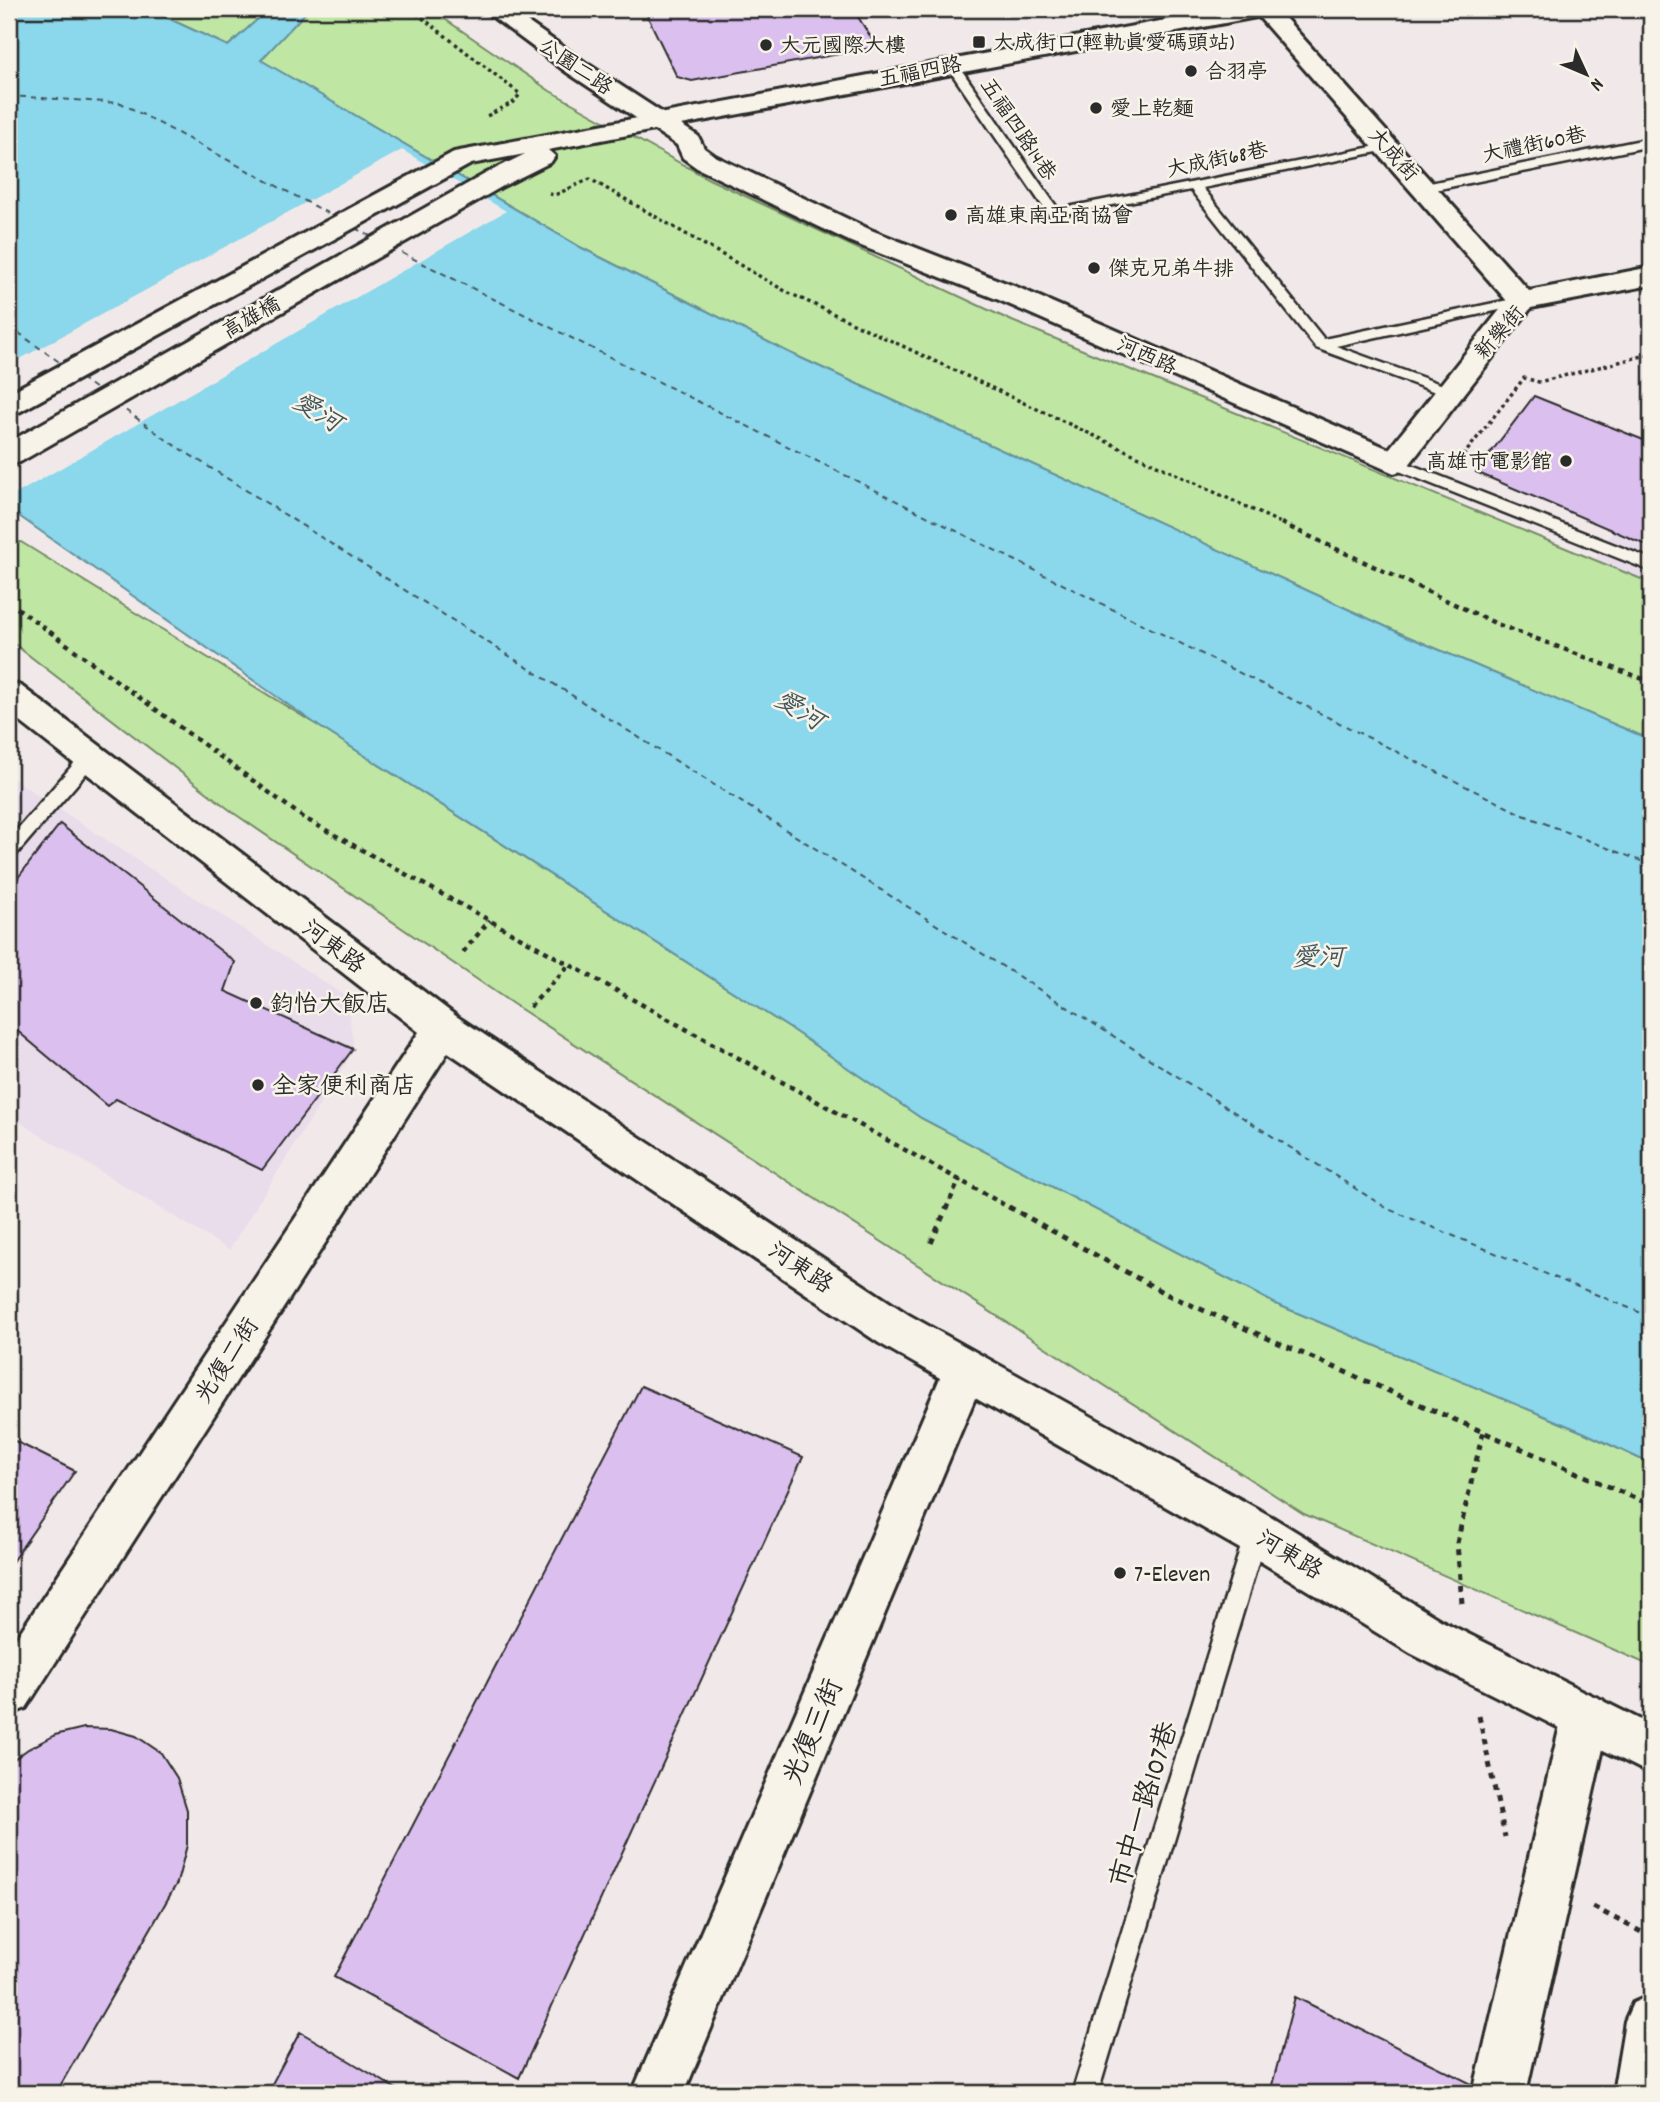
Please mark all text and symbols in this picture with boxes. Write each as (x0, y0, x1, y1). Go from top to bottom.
place label: 大成街口(輕軌真愛碼頭站) (993, 30, 1235, 60)
street label: 公園二路 (531, 33, 618, 104)
place label: 大元國際大樓 (780, 33, 906, 63)
marker: 大成街口(輕軌真愛碼頭站) (971, 34, 987, 50)
marker: 大元國際大樓 (758, 37, 774, 53)
north arrow (1552, 38, 1622, 108)
street label: 五福四路 (876, 51, 965, 97)
place label: 合羽亭 (1205, 59, 1268, 89)
marker: 合羽亭 (1183, 63, 1199, 79)
text: N (1583, 71, 1609, 96)
street label: 五福四路14巷 (971, 73, 1062, 188)
place label: 愛上乾麵 (1110, 96, 1194, 126)
marker: 愛上乾麵 (1088, 100, 1104, 116)
street label: 大禮街60巷 (1480, 121, 1589, 173)
street label: 大成街 (1360, 123, 1424, 189)
street label: 大成街68巷 (1164, 137, 1271, 187)
place label: 高雄東南亞商協會 (965, 203, 1133, 233)
marker: 高雄東南亞商協會 (943, 207, 959, 223)
place label: 傑克兄弟牛排 (1108, 256, 1234, 286)
marker: 傑克兄弟牛排 (1086, 260, 1102, 276)
street label: 高雄橋 (218, 291, 287, 348)
street label: 新樂街 (1469, 300, 1533, 368)
street label: 河西路 (1111, 331, 1181, 384)
water label: 愛河 (284, 384, 351, 446)
place label: 高雄市電影館 (1426, 449, 1552, 479)
marker: 高雄市電影館 (1558, 453, 1574, 469)
water label: 愛河 (766, 682, 833, 744)
street label: 河東路 (293, 913, 371, 984)
water label: 愛河 (1292, 941, 1348, 978)
place label: 鈞怡大飯店 (270, 989, 390, 1023)
marker: 鈞怡大飯店 (248, 995, 264, 1011)
place label: 全家便利商店 (272, 1071, 416, 1105)
marker: 全家便利商店 (250, 1077, 266, 1093)
street label: 河東路 (760, 1235, 839, 1304)
street label: 光復二街 (188, 1312, 269, 1411)
street label: 河東路 (1249, 1523, 1328, 1590)
place label: 7-Eleven (1134, 1559, 1210, 1593)
marker: 7-Eleven (1112, 1565, 1128, 1581)
street label: 光復三街 (775, 1674, 856, 1792)
street label: 市中一路107巷 (1102, 1716, 1191, 1894)

